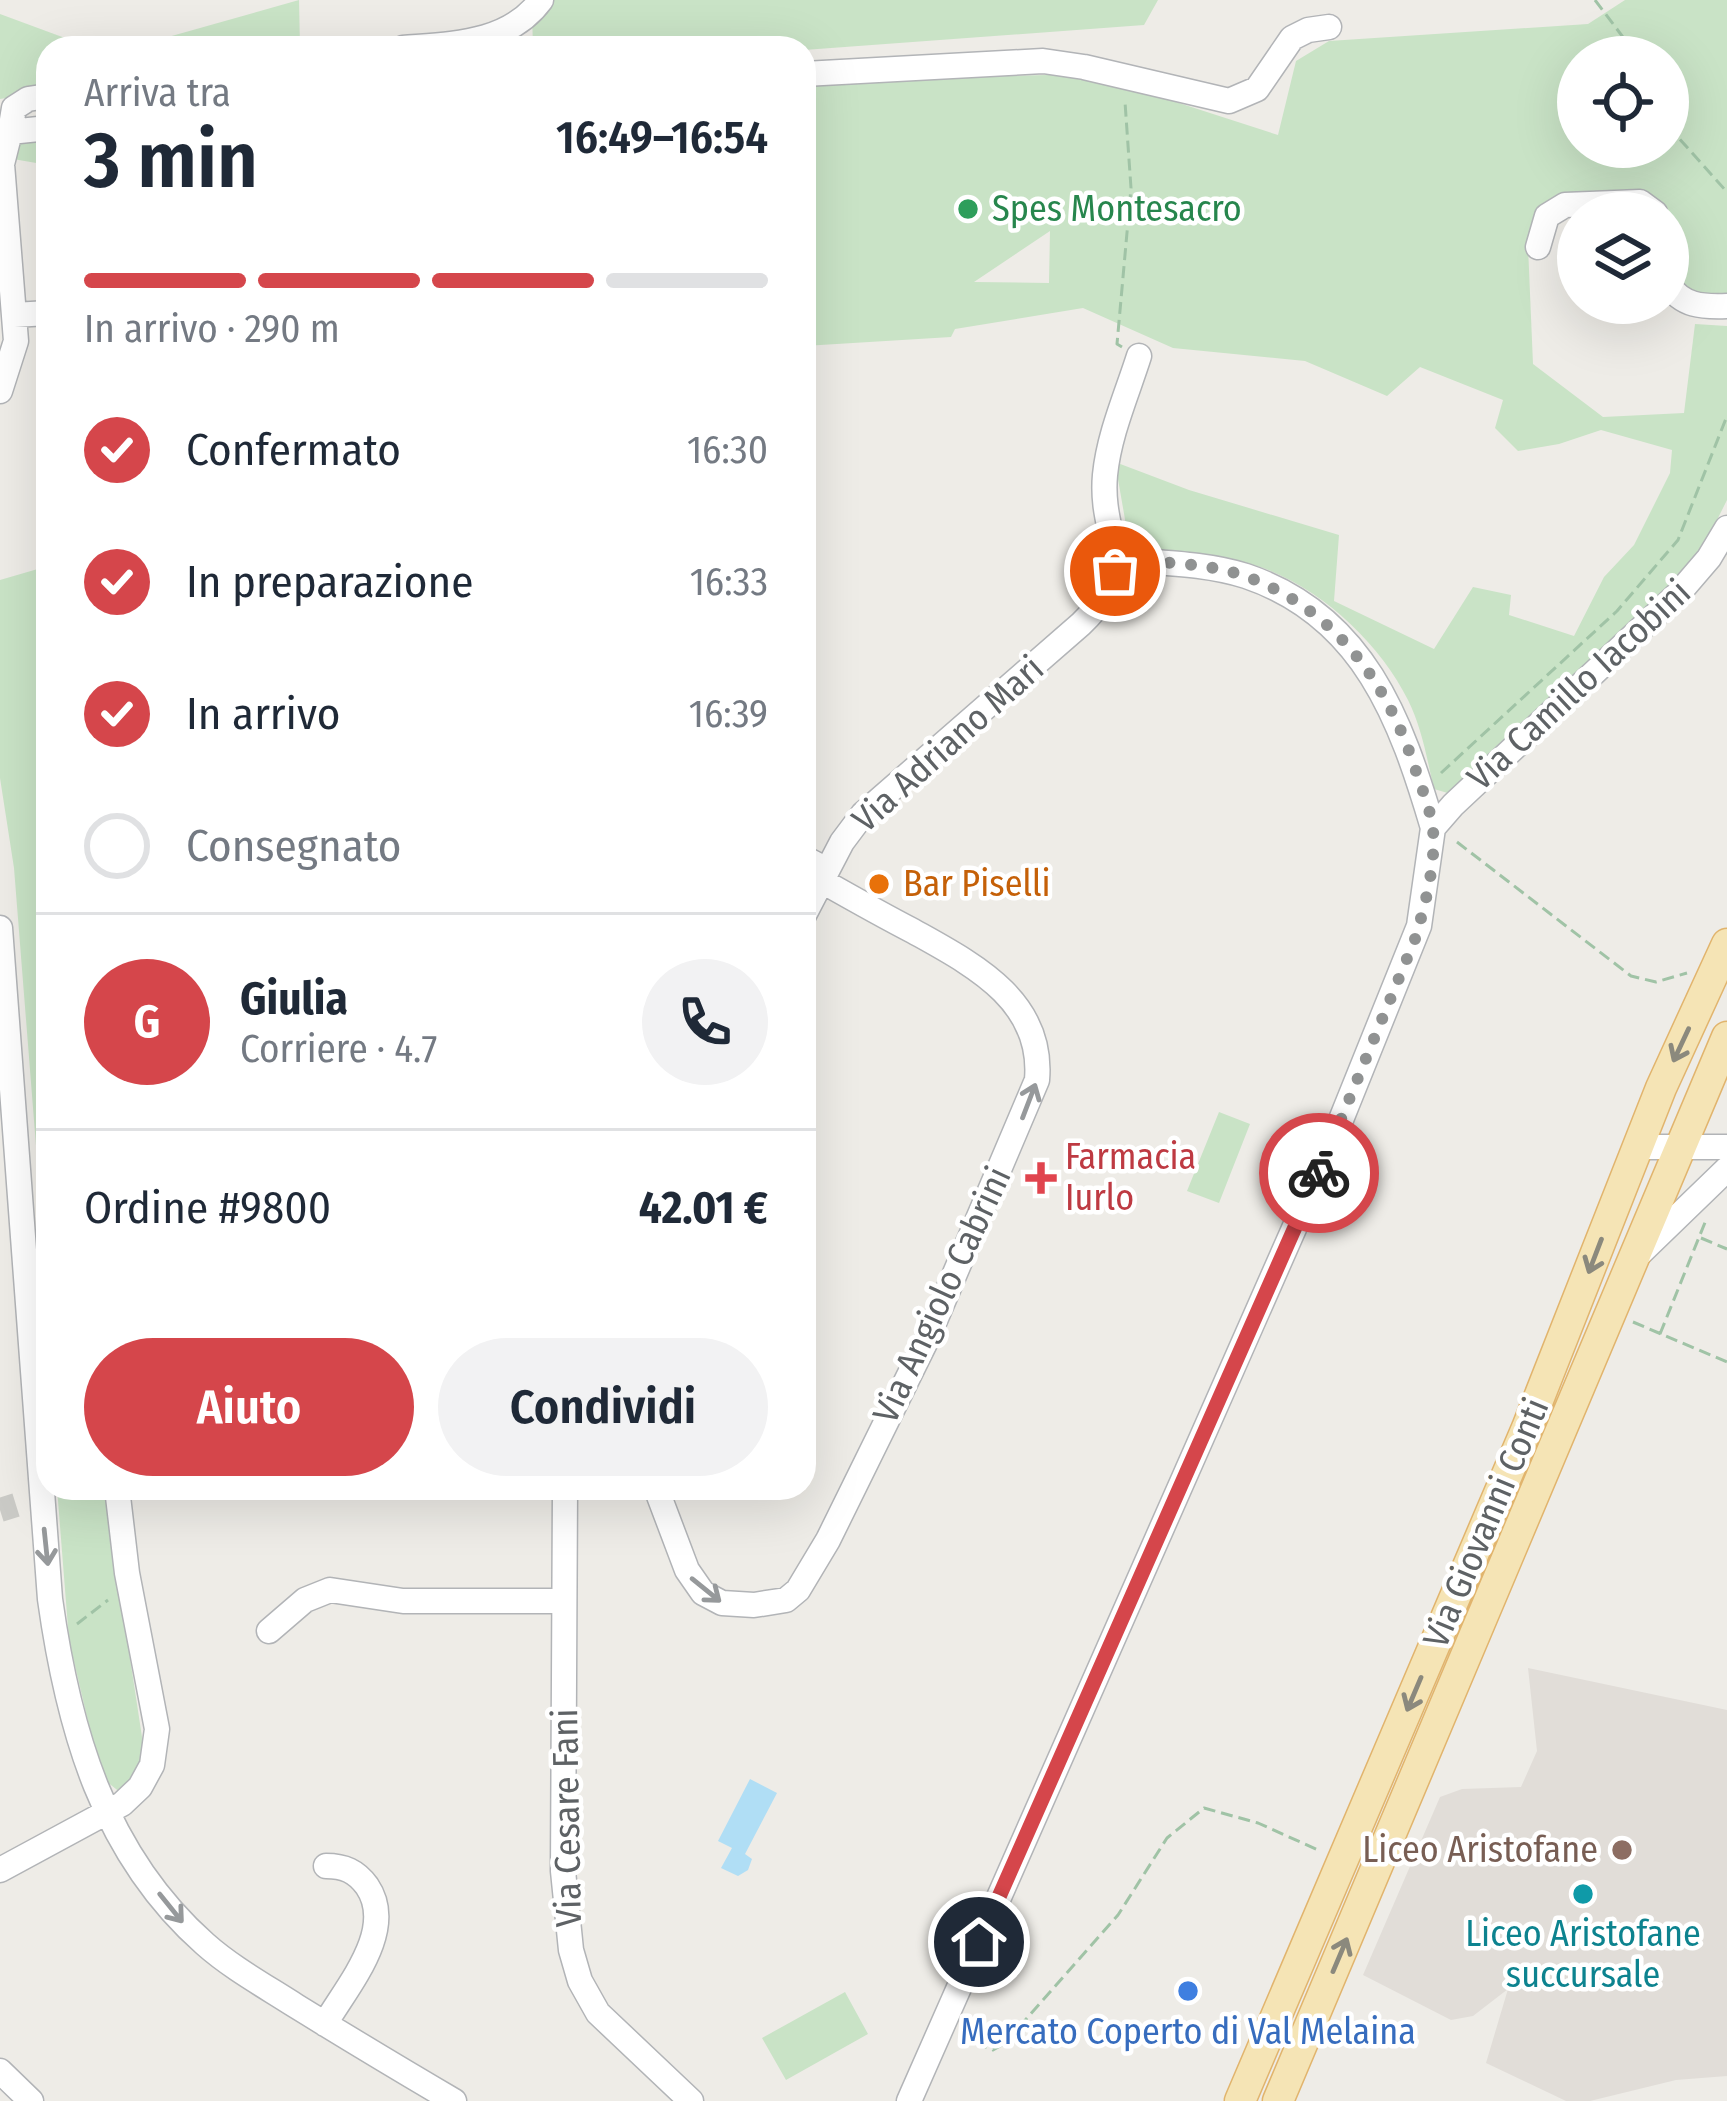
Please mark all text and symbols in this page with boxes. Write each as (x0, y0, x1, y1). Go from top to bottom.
map controls (1557, 36, 1689, 324)
button: locate (1557, 36, 1689, 168)
text: Arriva tra (84, 70, 231, 116)
text: 16:49–16:54 (556, 111, 768, 165)
text: 3 min (84, 114, 258, 208)
place label: Spes Montesacro (992, 187, 1242, 231)
button: layers (1557, 192, 1689, 324)
marker: Spes Montesacro (955, 196, 981, 222)
text: In arrivo · 290 m (84, 306, 340, 352)
icon: check (84, 417, 150, 483)
text: Confermato (186, 423, 401, 477)
text: 16:30 (687, 427, 768, 473)
pin (1064, 520, 1166, 622)
icon: bag (1082, 538, 1148, 604)
icon: check (84, 549, 150, 615)
text: In preparazione (186, 555, 473, 609)
text: 16:33 (690, 559, 768, 605)
street label: Via Camillo Iacobini (1458, 570, 1700, 800)
street label: Via Adriano Mari (843, 647, 1053, 841)
icon: check (84, 681, 150, 747)
text: In arrivo (186, 687, 340, 741)
text: 16:39 (689, 691, 768, 737)
text: Consegnato (186, 819, 401, 873)
place label: Bar Piselli (903, 862, 1051, 906)
marker: Bar Piselli (866, 871, 892, 897)
button: phone (642, 959, 768, 1085)
text: Giulia (240, 972, 348, 1026)
text: G (134, 995, 160, 1049)
text: Corriere · 4.7 (240, 1026, 437, 1072)
one-way arrow (1669, 1026, 1691, 1062)
one-way arrow (1019, 1084, 1041, 1121)
courier (1259, 1113, 1379, 1233)
place label: Farmacia Iurlo (1065, 1135, 1196, 1220)
icon: bike (1286, 1140, 1352, 1206)
street label: Via Angiolo Cabrini (863, 1160, 1021, 1430)
marker: Farmacia Iurlo (1028, 1165, 1054, 1191)
text: Ordine #9800 (84, 1181, 331, 1235)
text: 42.01 € (639, 1181, 768, 1235)
one-way arrow (1582, 1237, 1604, 1274)
button: Aiuto (84, 1338, 414, 1476)
button: Condividi (438, 1338, 768, 1476)
street label: Via Giovanni Conti (1414, 1392, 1558, 1654)
one-way arrow (36, 1527, 58, 1566)
one-way arrow (690, 1576, 722, 1603)
one-way arrow (1401, 1676, 1423, 1712)
street label: Via Cesare Fani (543, 1708, 591, 1928)
place label: Liceo Aristofane (1362, 1828, 1598, 1872)
marker: Liceo Aristofane (1609, 1837, 1635, 1863)
marker: Liceo Aristofane succursale (1570, 1881, 1596, 1907)
pin (928, 1891, 1030, 1993)
one-way arrow (157, 1892, 184, 1923)
icon: home (946, 1909, 1012, 1975)
place label: Liceo Aristofane succursale (1465, 1912, 1701, 1997)
one-way arrow (1331, 1937, 1353, 1973)
marker: Mercato Coperto di Val Melaina (1175, 1978, 1201, 2004)
place label: Mercato Coperto di Val Melaina (960, 2010, 1416, 2054)

